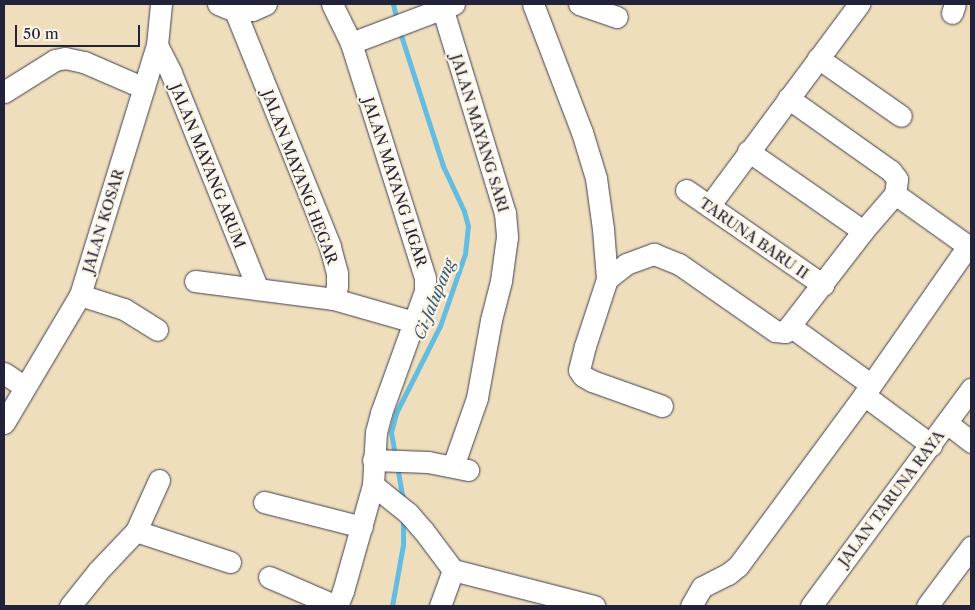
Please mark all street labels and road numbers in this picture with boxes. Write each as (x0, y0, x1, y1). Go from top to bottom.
street label: JALAN MAYANG SARI (447, 52, 513, 214)
street label: JALAN MAYANG ARUM (167, 81, 249, 251)
street label: JALAN MAYANG HEGAR (258, 87, 342, 267)
street label: JALAN MAYANG LIGAR (359, 95, 431, 269)
street label: JALAN KOSAR (79, 167, 127, 275)
street label: TARUNA BARU II (696, 193, 812, 283)
street label: JALAN TARUNA RAYA (834, 426, 948, 570)

